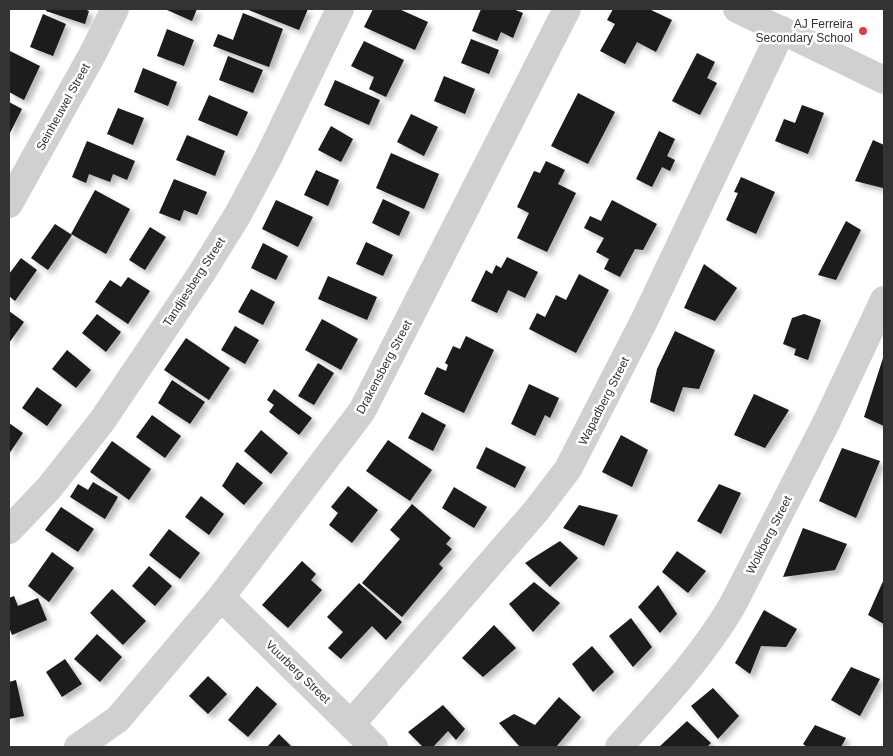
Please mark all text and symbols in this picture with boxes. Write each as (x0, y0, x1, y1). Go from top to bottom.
place label: AJ Ferreira Secondary School (756, 17, 853, 45)
marker: AJ Ferreira Secondary School (857, 25, 869, 37)
street label: Seinheuwel Street (33, 60, 93, 153)
street label: Tandjiesberg Street (160, 234, 228, 329)
street label: Drakensberg Street (353, 317, 415, 416)
street label: Wapadberg Street (576, 354, 633, 447)
street label: Wolkberg Street (743, 493, 795, 576)
street label: Vuurberg Street (263, 638, 334, 707)

